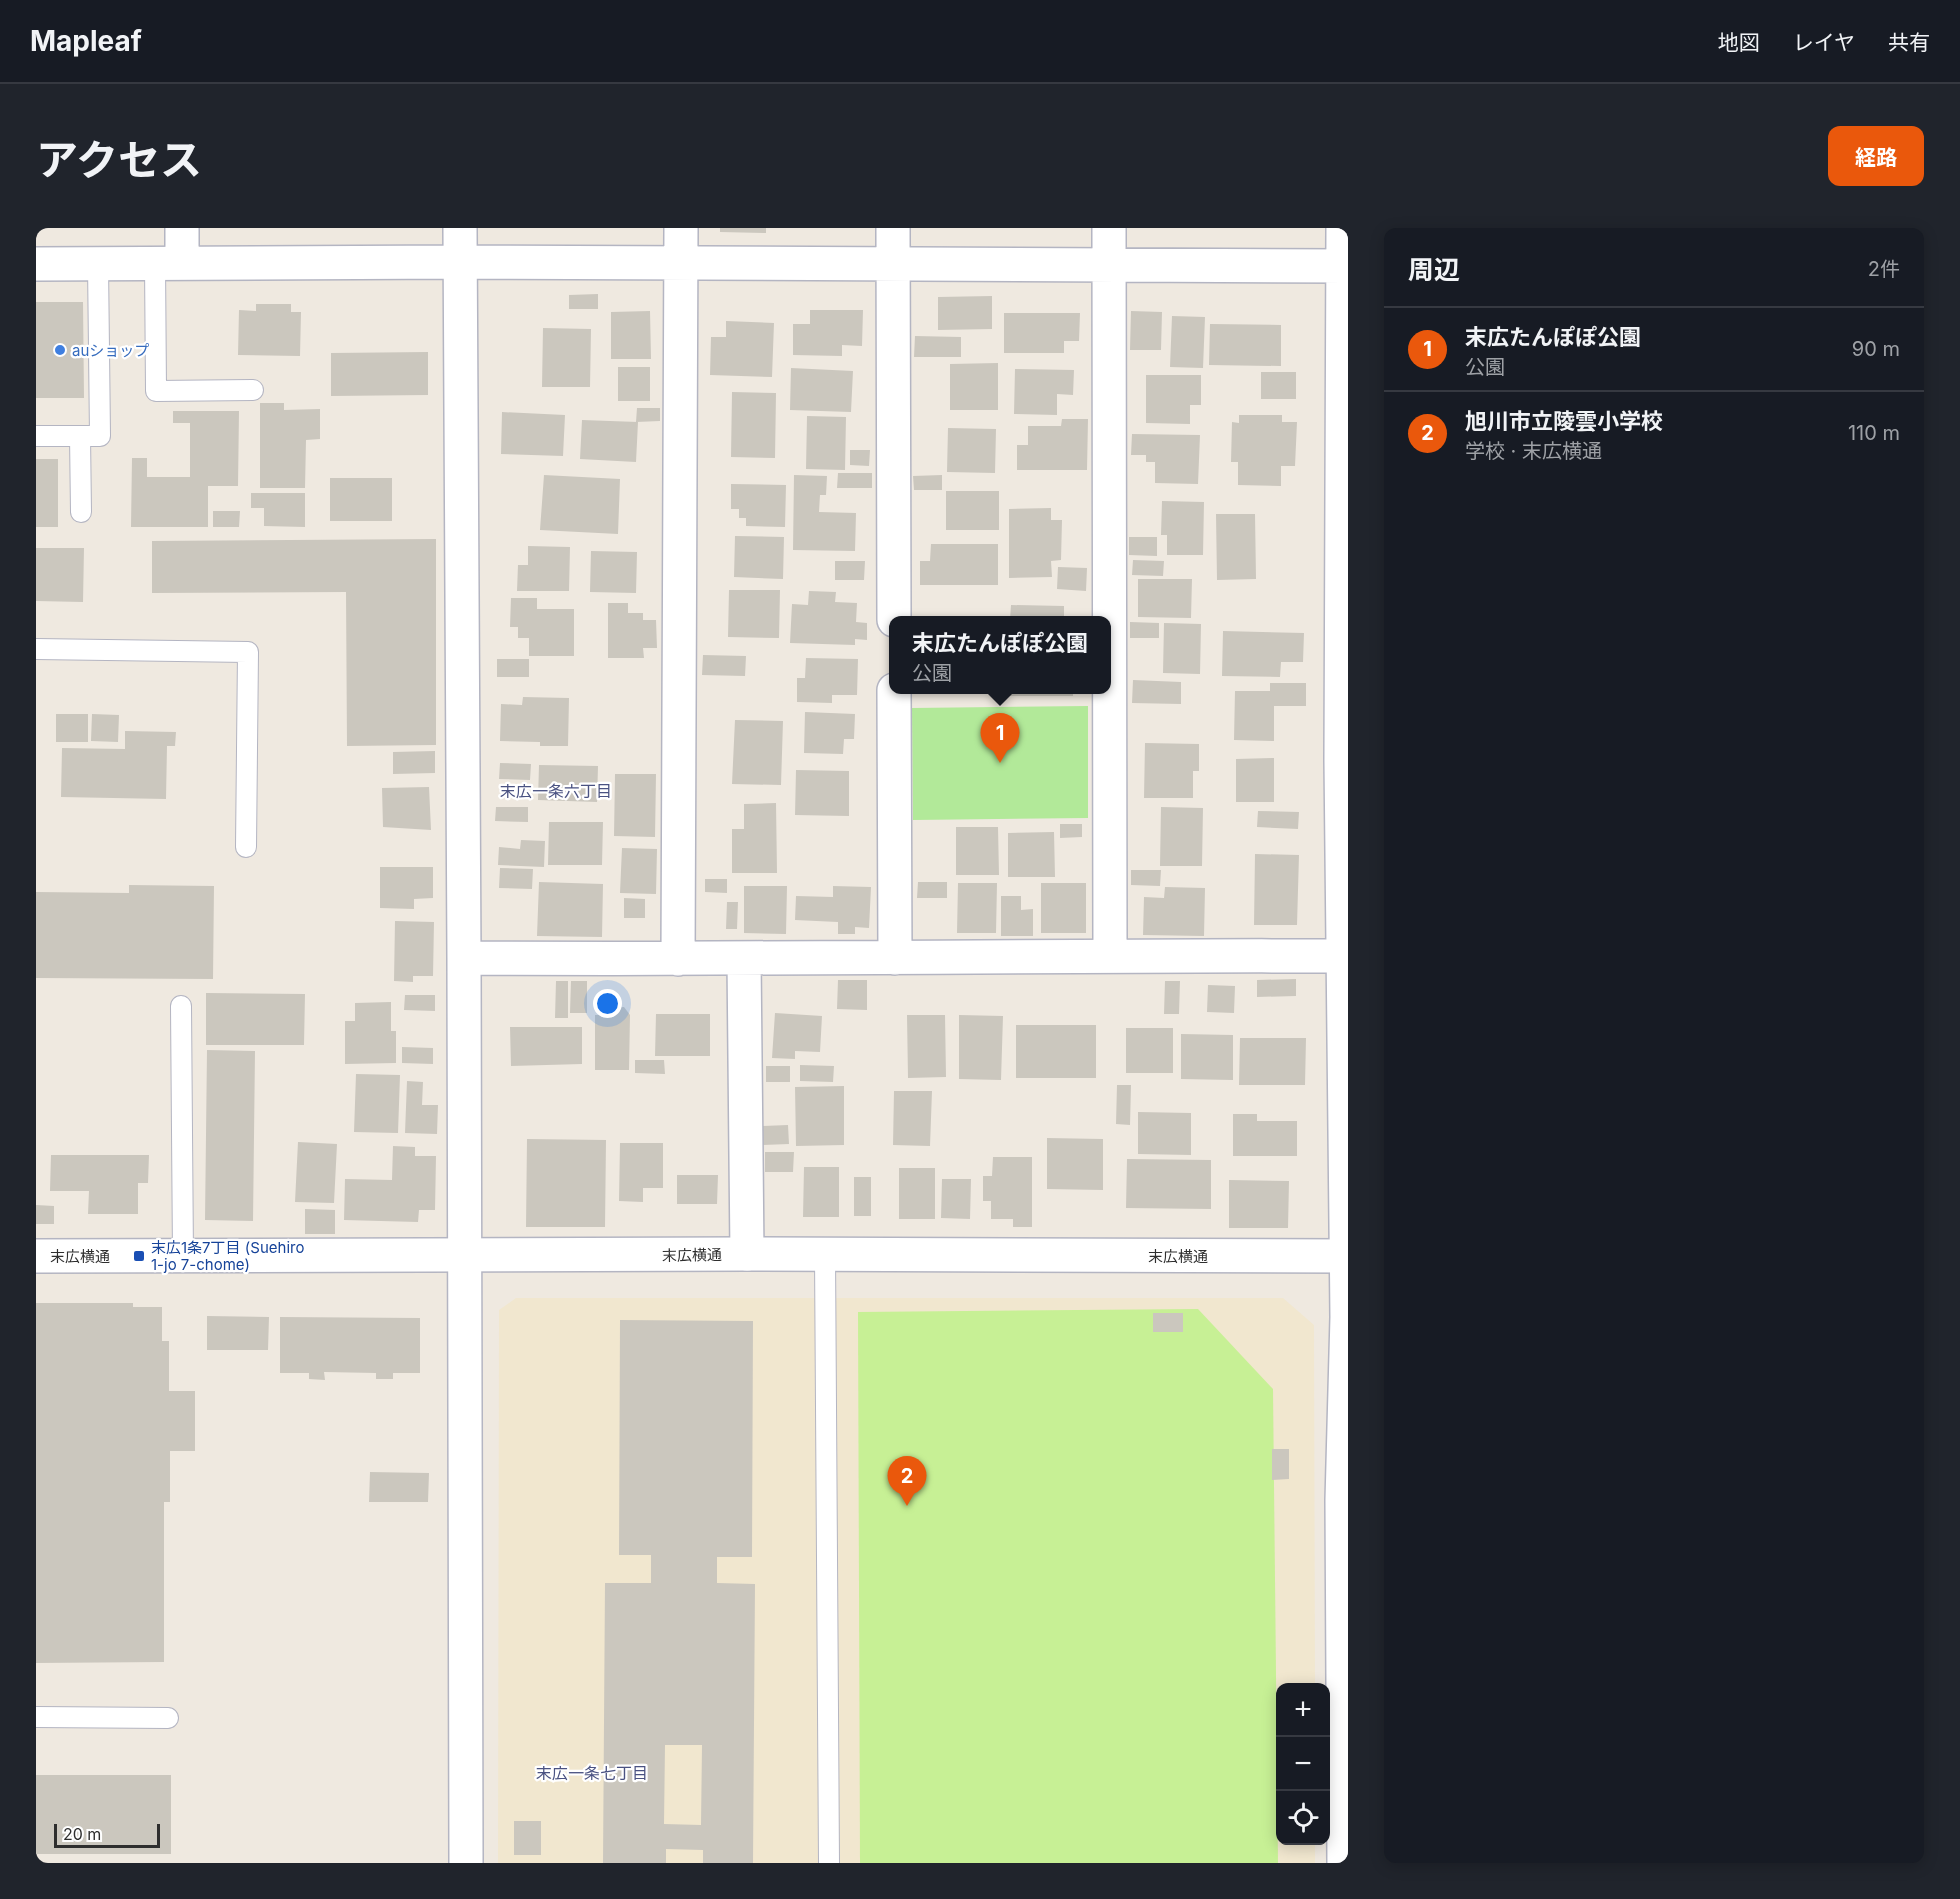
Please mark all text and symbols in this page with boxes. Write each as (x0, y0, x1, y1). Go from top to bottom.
text: Mapleaf (30, 24, 142, 58)
text: 地図 (1718, 30, 1760, 55)
text: レイヤ (1793, 30, 1855, 55)
text: 共有 (1888, 30, 1930, 55)
button: 経路 (1828, 126, 1924, 186)
text: アクセス (36, 134, 202, 185)
text: 周辺 (1408, 254, 1460, 285)
text: 2件 (1868, 257, 1900, 281)
text: 末広たんぽぽ公園 (1465, 324, 1641, 350)
text: 1 (1423, 337, 1432, 361)
text: 90 m (1852, 337, 1900, 361)
place label: auショップ (72, 341, 149, 360)
marker: auショップ (53, 343, 67, 357)
text: 公園 (1465, 355, 1505, 379)
text: 旭川市立陵雲小学校 (1465, 408, 1663, 434)
text: 2 (1421, 421, 1434, 445)
text: 110 m (1848, 421, 1900, 445)
text: 学校 · 末広横通 (1465, 439, 1602, 463)
popup (889, 616, 1111, 694)
text: 末広たんぽぽ公園 (912, 630, 1088, 656)
text: 公園 (912, 661, 952, 685)
pin: 1 (980, 714, 1020, 763)
district label: 末広一条六丁目 (500, 781, 612, 801)
your location (593, 989, 622, 1018)
place label: 末広1条7丁目 (Suehiro 1-jo 7-chome) (151, 1238, 304, 1274)
street label: 末広横通 (662, 1245, 722, 1265)
street label: 末広横通 (50, 1247, 110, 1266)
street label: 末広横通 (1148, 1247, 1208, 1266)
marker: 末広1条7丁目 (Suehiro 1-jo 7-chome) (132, 1249, 146, 1263)
pin: 2 (888, 1456, 926, 1506)
map controls (1276, 1683, 1330, 1845)
button: + (1276, 1683, 1330, 1737)
button: − (1276, 1737, 1330, 1791)
district label: 末広一条七丁目 (536, 1763, 648, 1783)
button: locate (1276, 1791, 1330, 1845)
scale bar (54, 1821, 160, 1848)
text: 20 m (63, 1824, 101, 1844)

